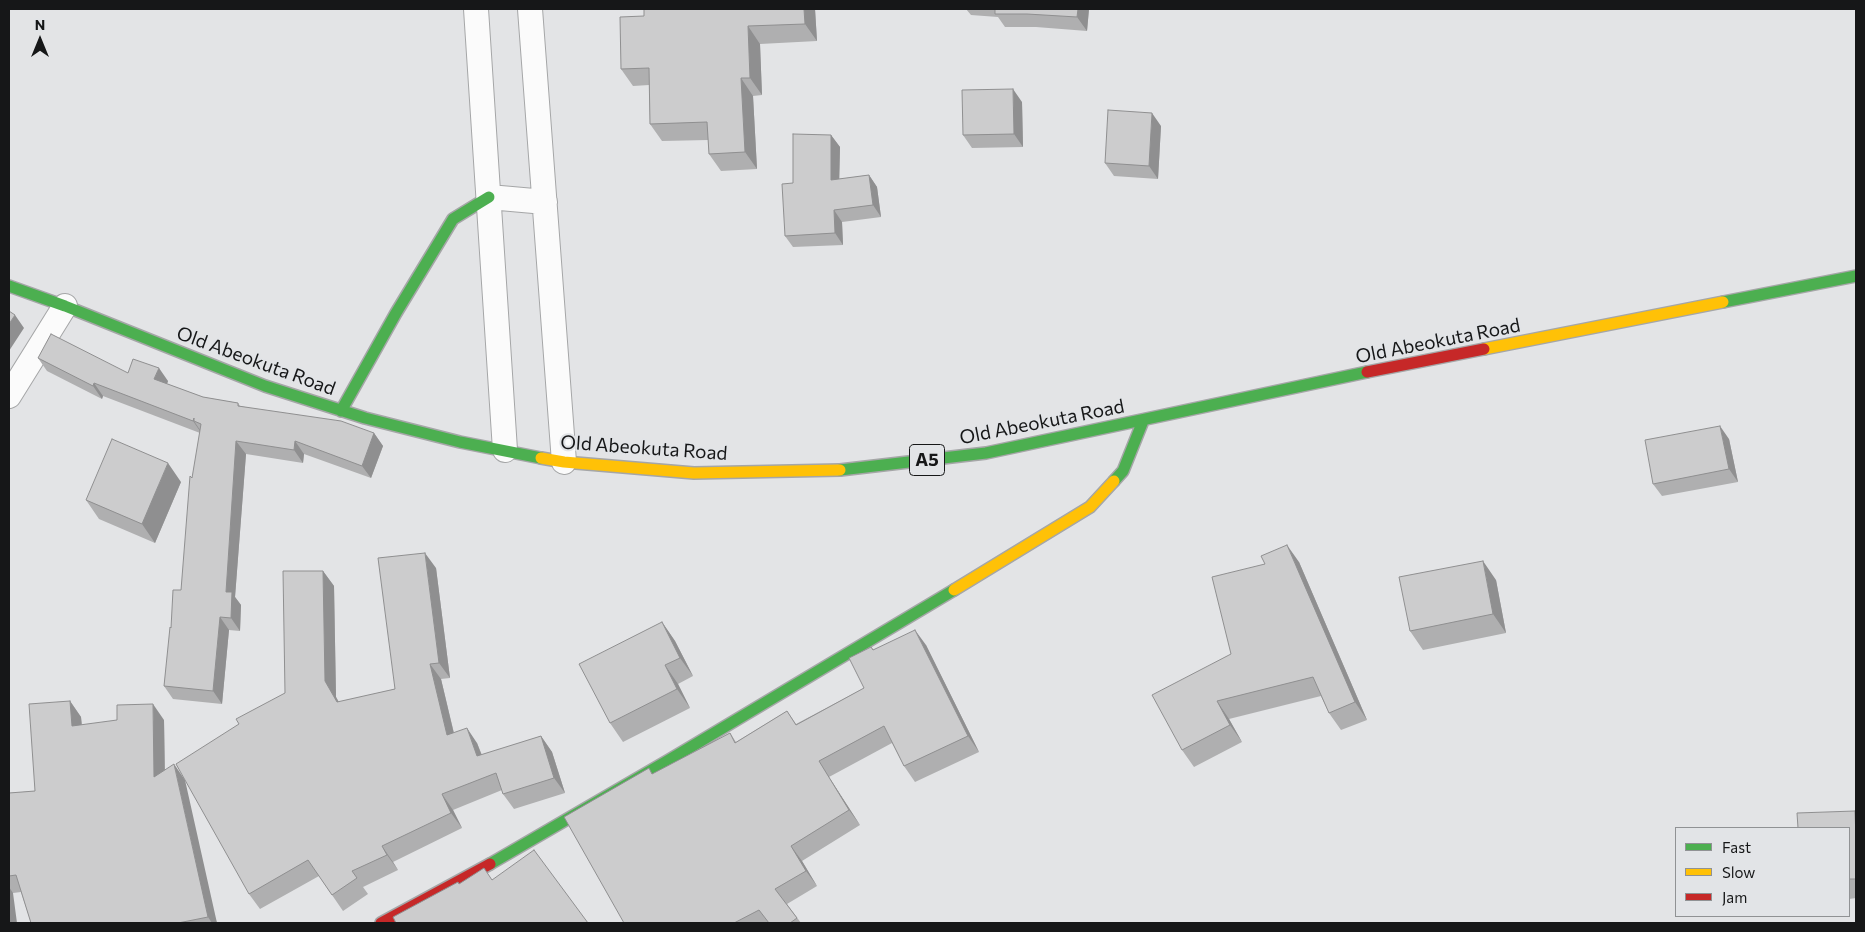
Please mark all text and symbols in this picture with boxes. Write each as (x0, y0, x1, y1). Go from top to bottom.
north arrow (15, 15, 65, 65)
text: N (35, 16, 45, 33)
street label: Old Abeokuta Road (1354, 314, 1522, 368)
street label: Old Abeokuta Road (173, 322, 339, 400)
street label: Old Abeokuta Road (958, 395, 1126, 449)
street label: Old Abeokuta Road (560, 431, 728, 465)
road number: A5 (910, 444, 944, 476)
legend (1675, 827, 1850, 917)
text: Fast (1722, 838, 1751, 856)
text: Slow (1722, 863, 1755, 881)
text: Jam (1722, 888, 1747, 906)

